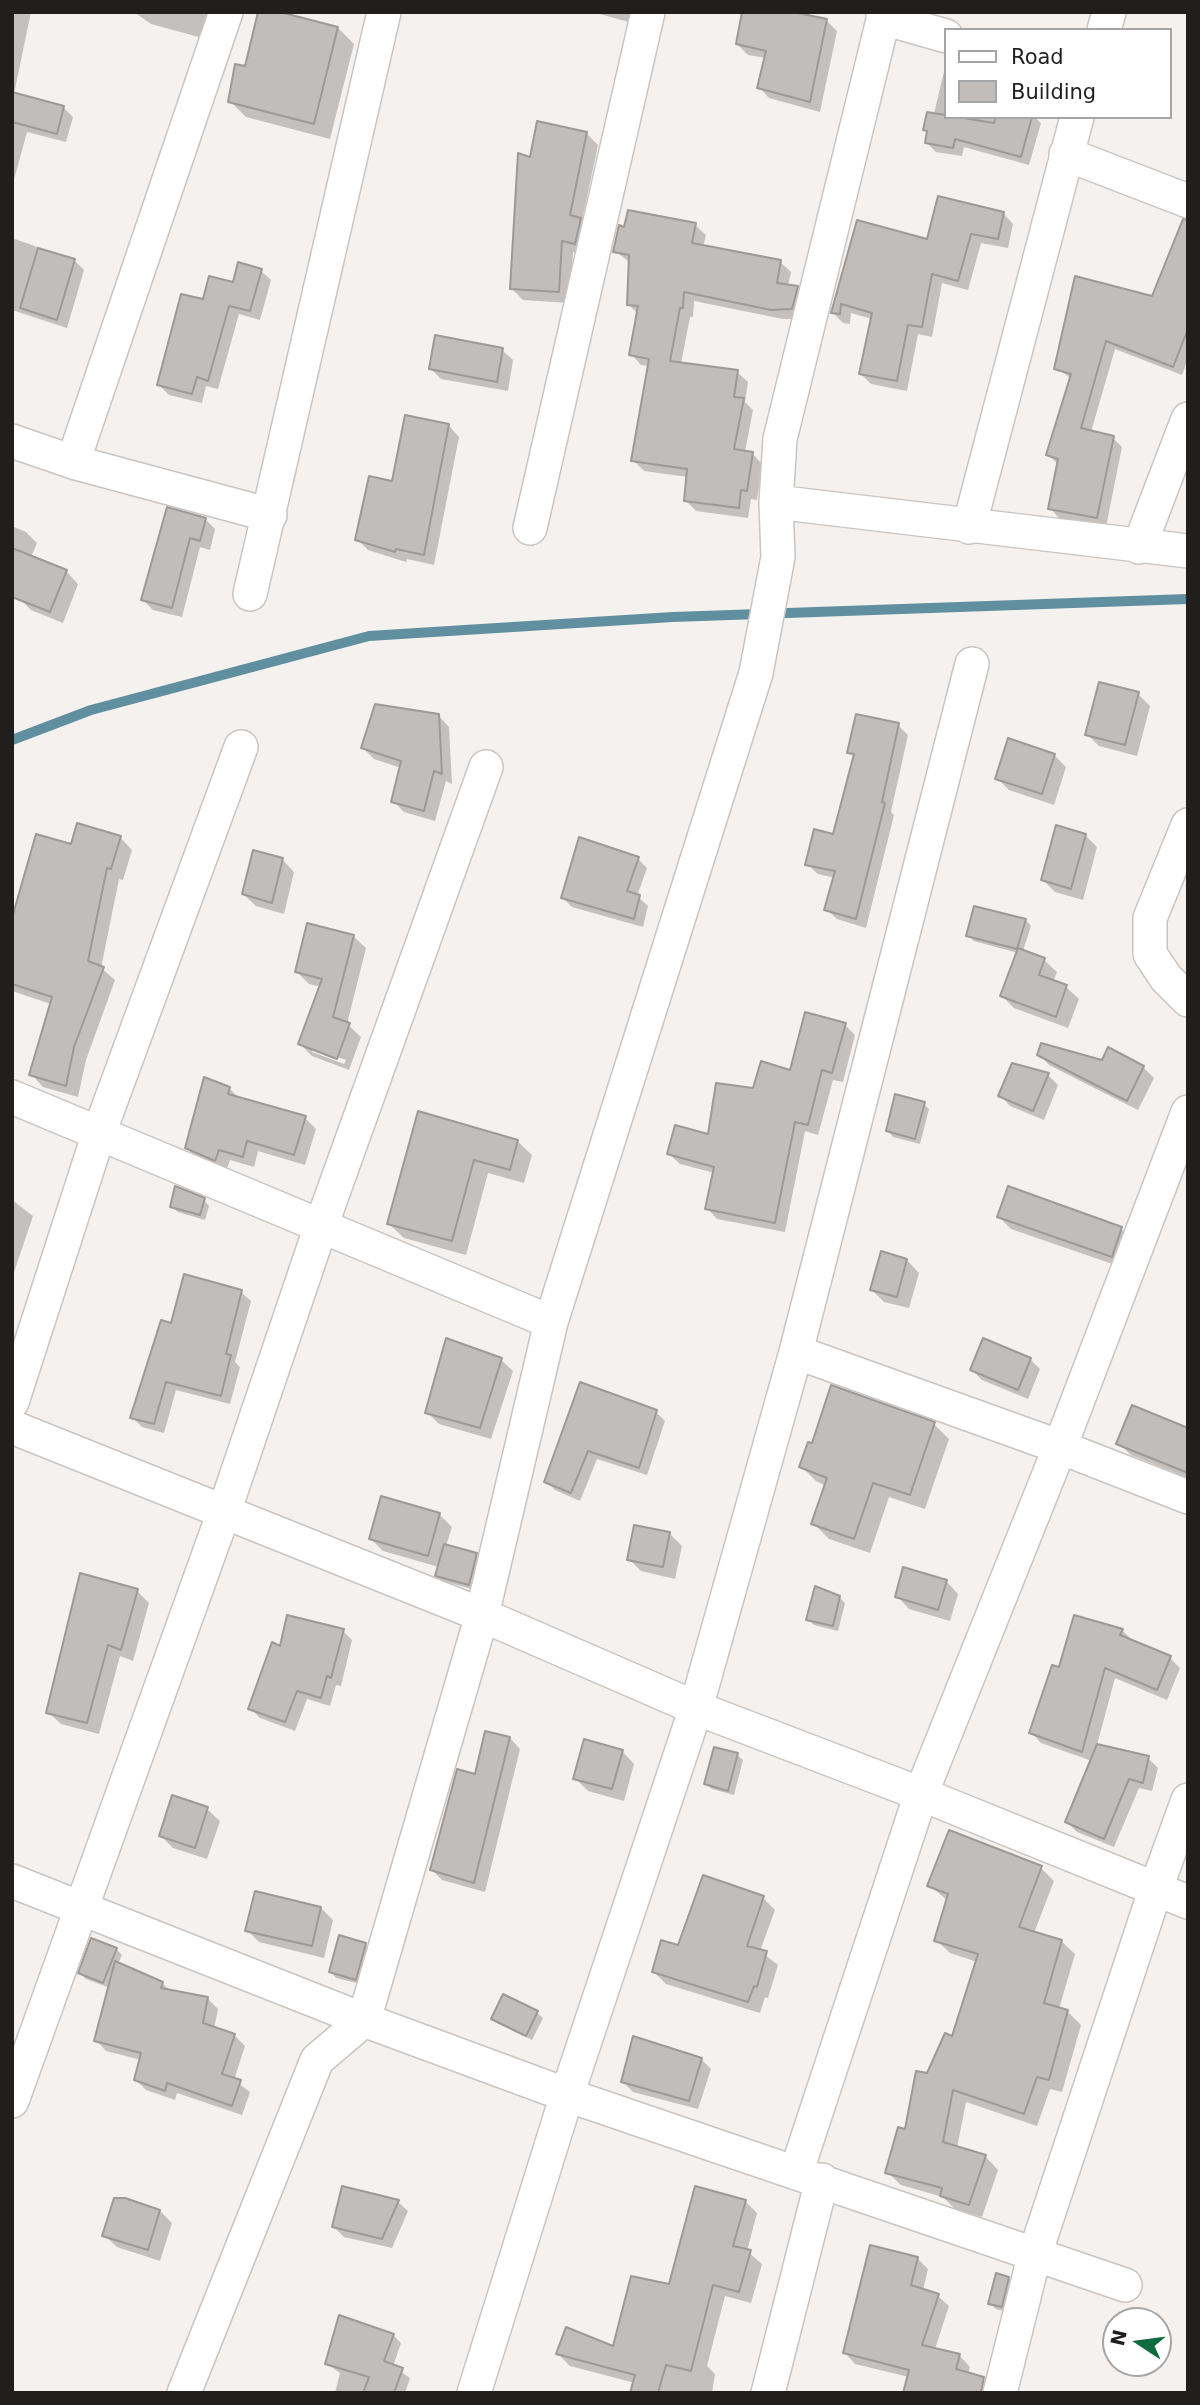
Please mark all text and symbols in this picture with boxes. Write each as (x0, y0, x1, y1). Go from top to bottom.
legend (944, 28, 1172, 119)
text: Road (1011, 45, 1064, 69)
text: Building (1011, 80, 1096, 104)
north arrow (1102, 2307, 1172, 2377)
text: N (1106, 2328, 1131, 2348)

